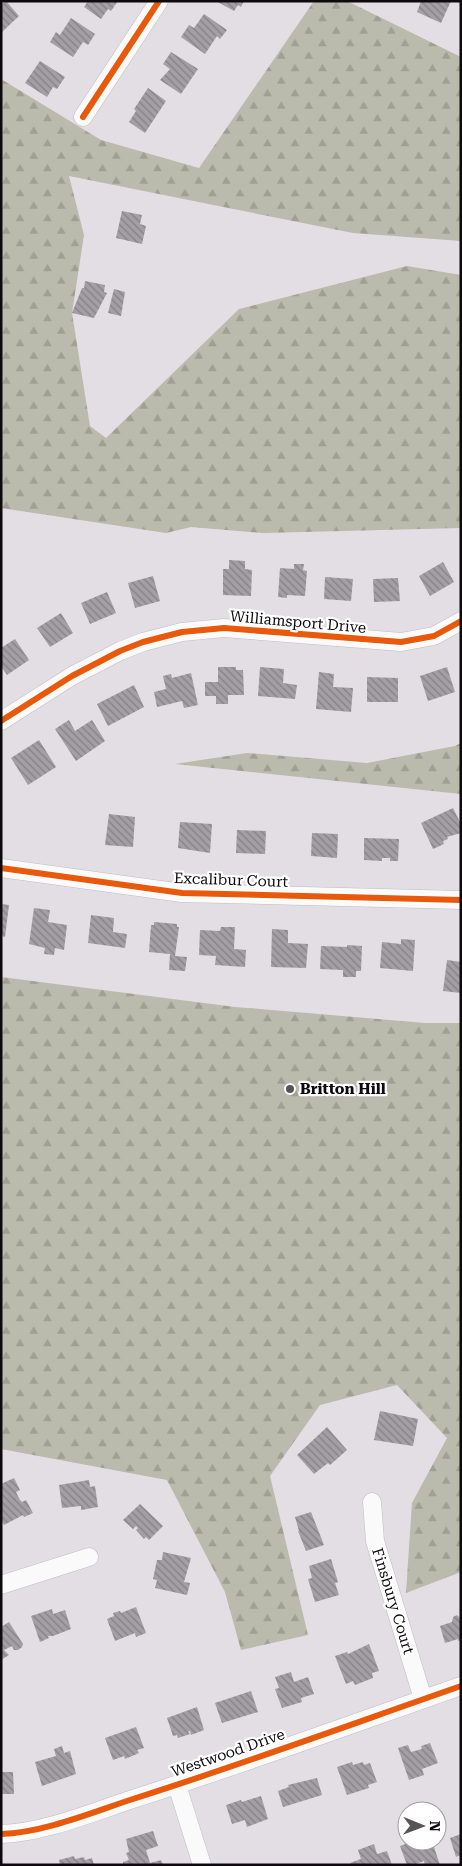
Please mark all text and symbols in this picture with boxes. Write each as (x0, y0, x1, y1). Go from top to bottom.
street label: Williamsport Drive (229, 607, 367, 637)
street label: Excalibur Court (174, 869, 289, 891)
place label: Britton Hill (300, 1080, 386, 1098)
marker: Britton Hill (284, 1083, 296, 1095)
street label: Finsbury Court (368, 1546, 418, 1657)
street label: Westwood Drive (169, 1725, 287, 1781)
north arrow (397, 1801, 447, 1851)
text: N (427, 1821, 443, 1832)

